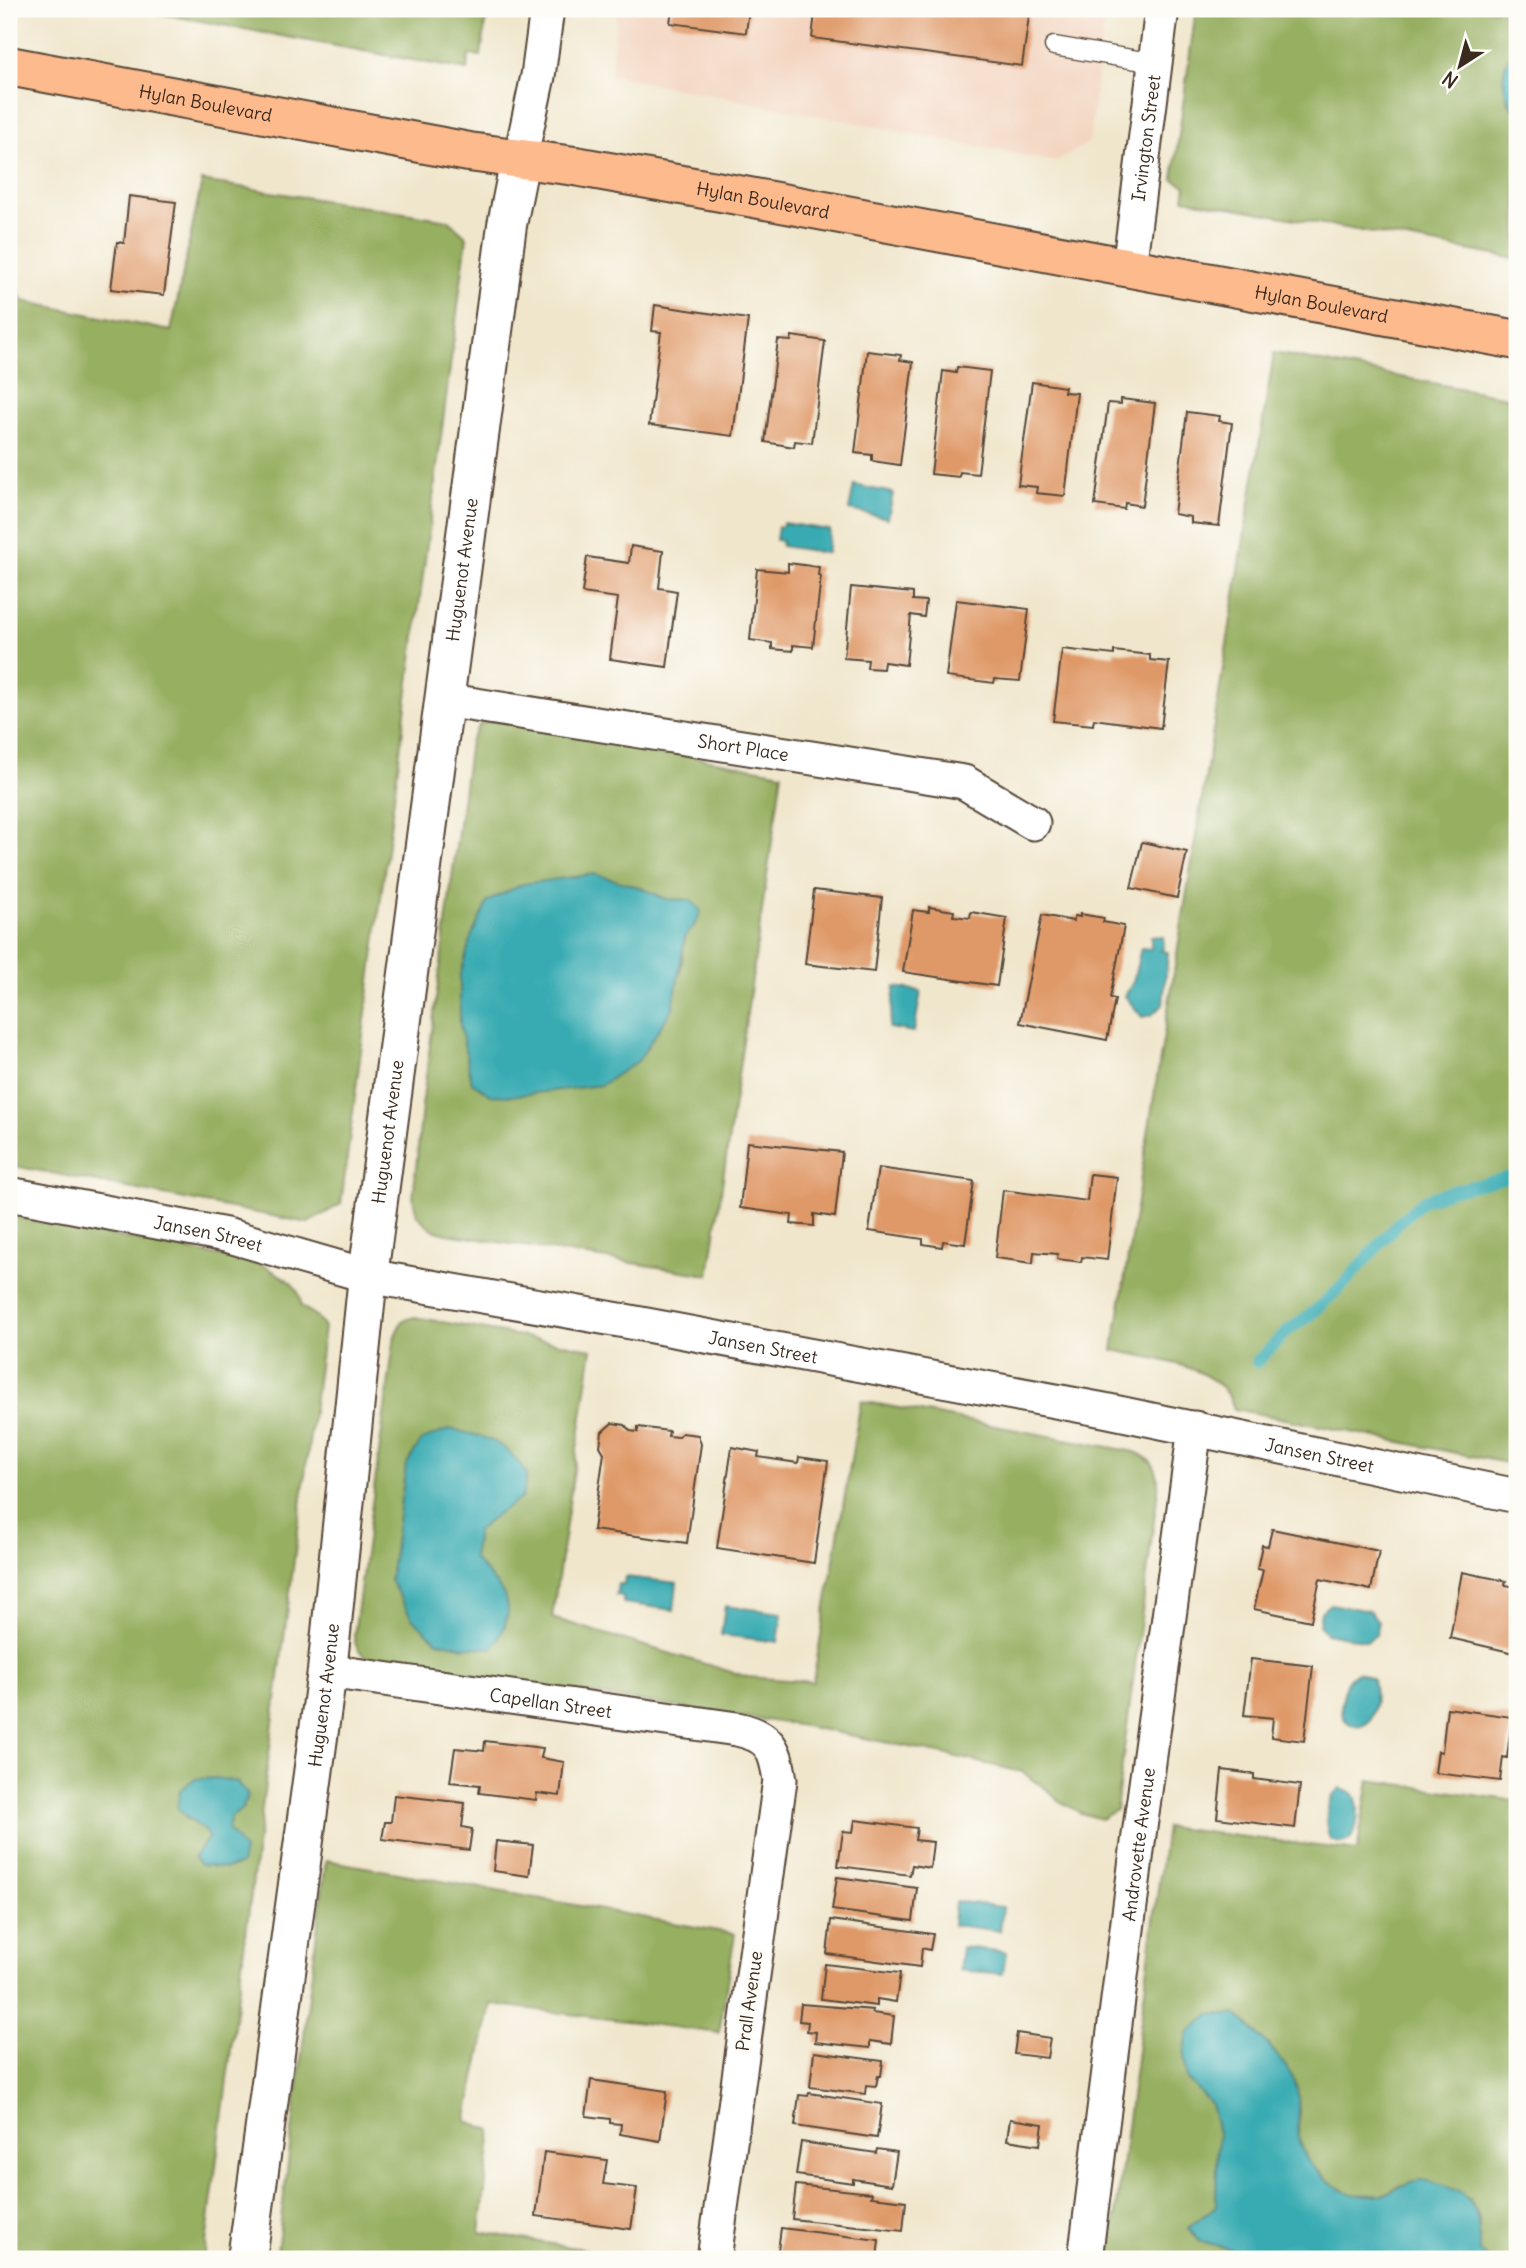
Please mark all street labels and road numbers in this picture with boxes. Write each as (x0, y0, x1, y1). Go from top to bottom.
street label: Irvington Street (1126, 73, 1165, 203)
street label: Hylan Boulevard (137, 79, 275, 127)
street label: Hylan Boulevard (695, 176, 832, 223)
street label: Hylan Boulevard (1253, 280, 1390, 327)
street label: Huguenot Avenue (441, 496, 482, 643)
street label: Short Place (696, 729, 790, 766)
street label: Huguenot Avenue (366, 1059, 408, 1205)
street label: Jansen Street (152, 1210, 265, 1256)
street label: Jansen Street (707, 1325, 820, 1368)
street label: Jansen Street (1263, 1432, 1376, 1477)
street label: Huguenot Avenue (303, 1622, 343, 1768)
street label: Capellan Street (488, 1683, 613, 1723)
street label: Androvette Avenue (1117, 1766, 1160, 1923)
street label: Prall Avenue (731, 1949, 767, 2053)

